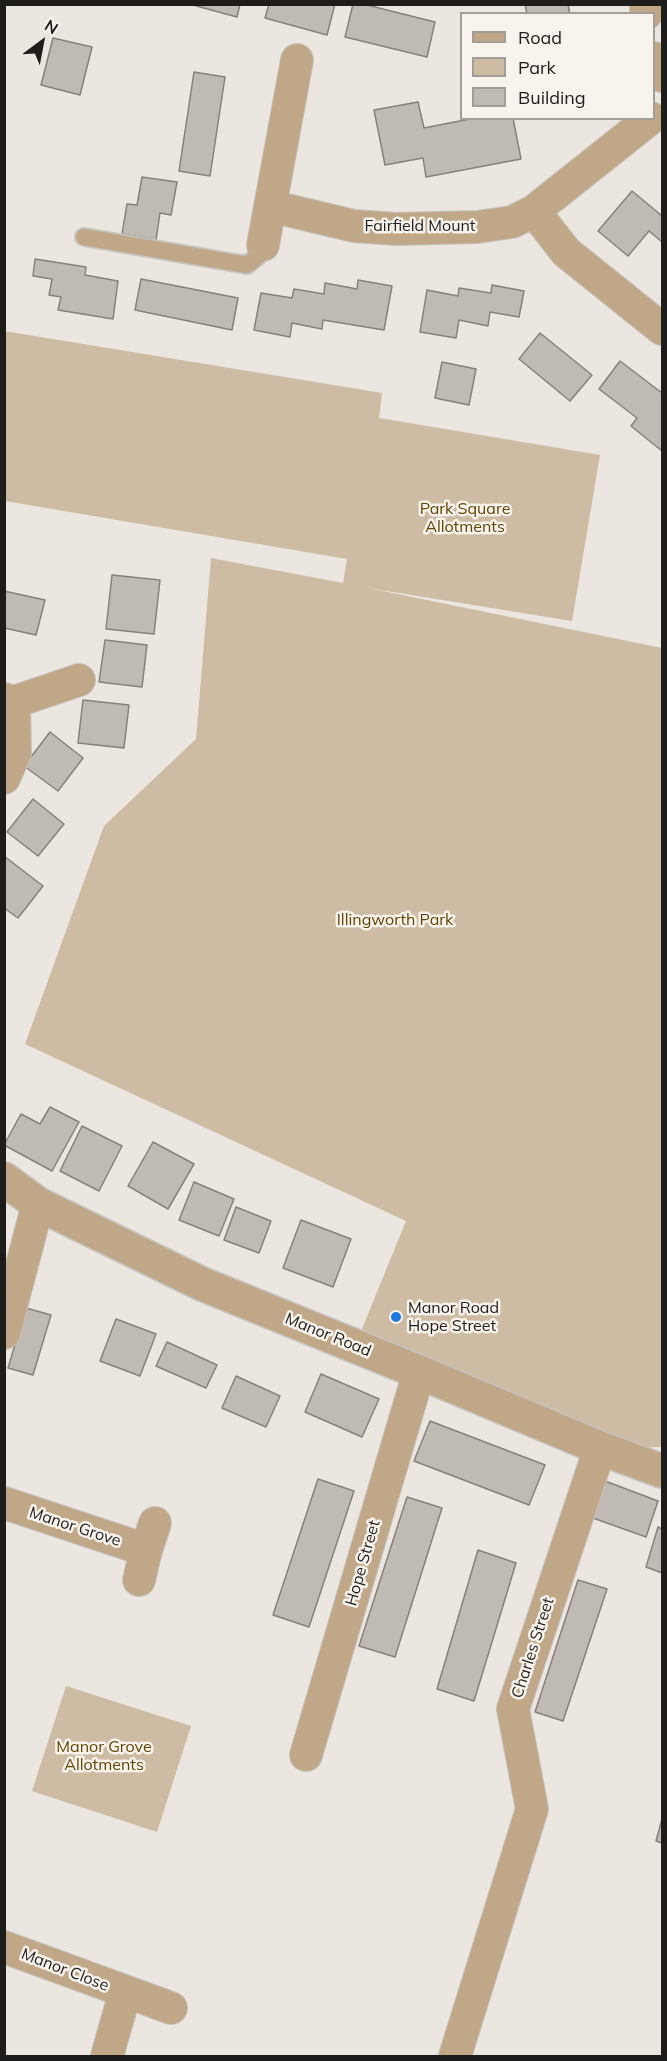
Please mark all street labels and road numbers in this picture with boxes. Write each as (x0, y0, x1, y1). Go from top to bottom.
street label: Fairfield Mount (365, 216, 475, 236)
street label: Manor Road (282, 1309, 374, 1361)
street label: Manor Grove (27, 1503, 123, 1551)
street label: Hope Street (342, 1518, 384, 1608)
street label: Charles Street (508, 1595, 558, 1701)
street label: Manor Close (18, 1944, 112, 1996)

